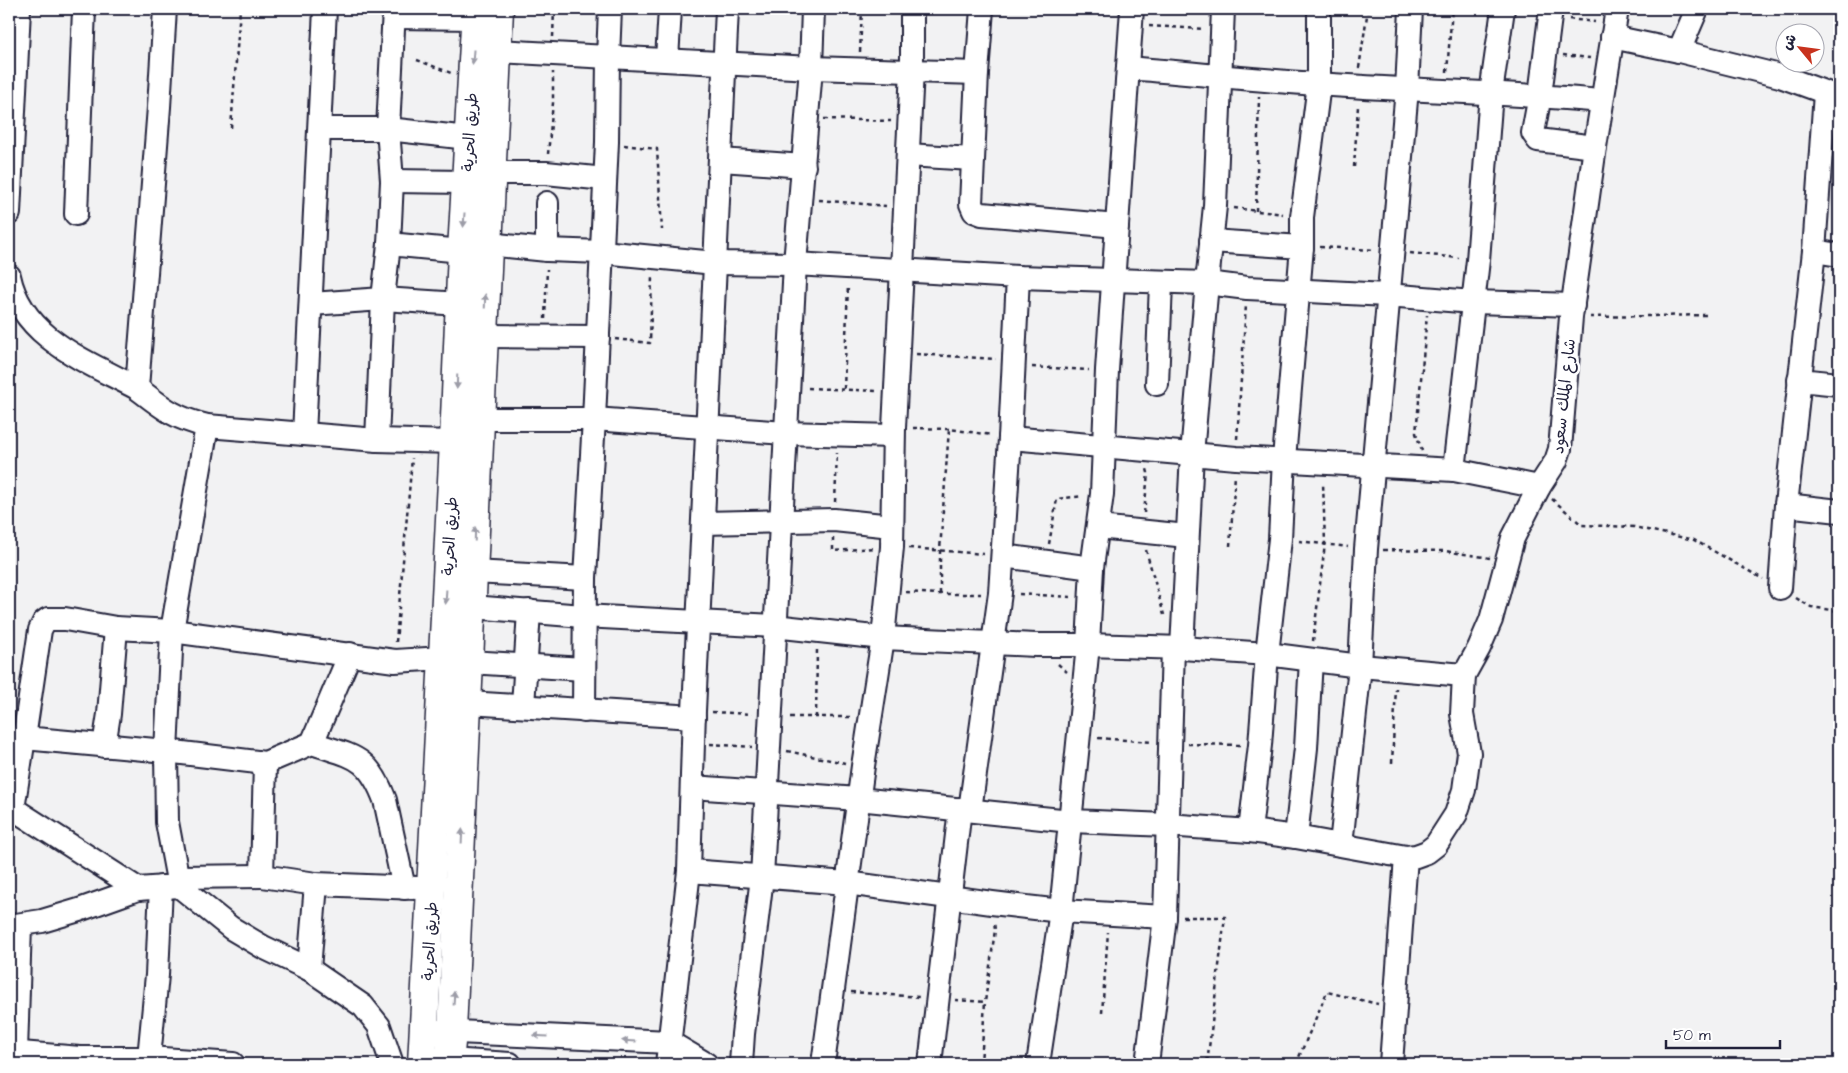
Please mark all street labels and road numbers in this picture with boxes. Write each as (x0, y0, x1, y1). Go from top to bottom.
street label: طريق الحرية (457, 92, 483, 172)
street label: شارع الملك سعود (1547, 337, 1581, 455)
street label: طريق الحرية (437, 496, 463, 576)
street label: طريق الحرية (417, 901, 443, 981)

